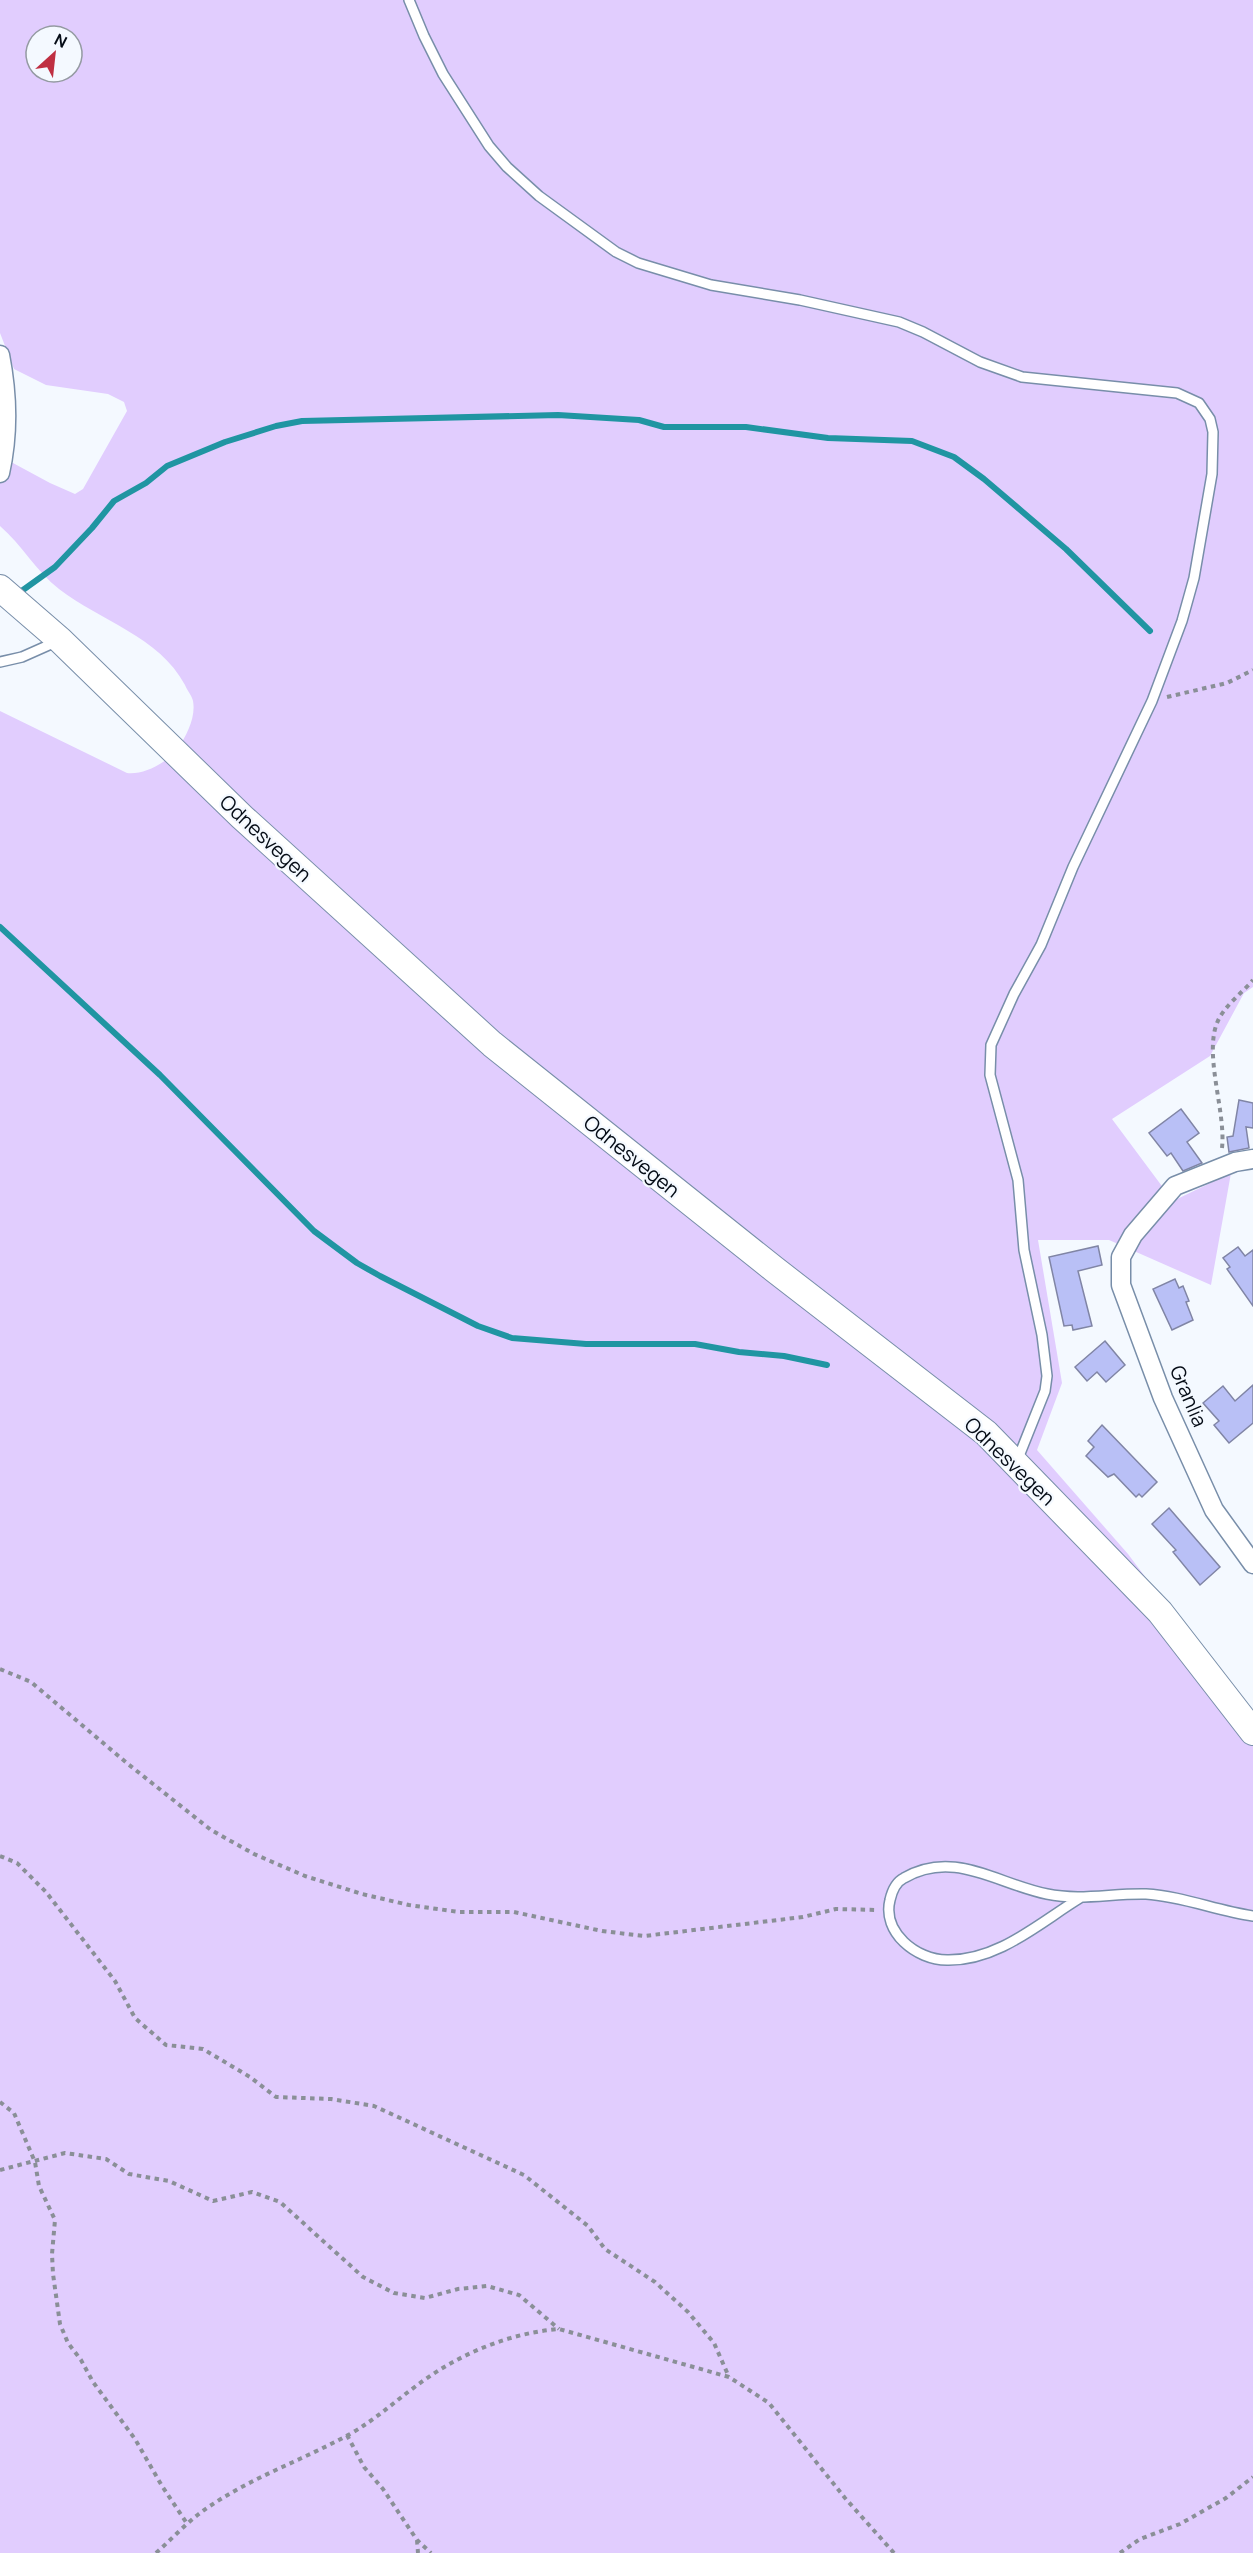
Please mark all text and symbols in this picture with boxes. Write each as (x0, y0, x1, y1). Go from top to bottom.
north arrow (24, 24, 84, 84)
text: N (51, 28, 71, 53)
street label: Odnesvegen (214, 788, 318, 888)
street label: Odnesvegen (578, 1109, 686, 1203)
street label: Granlia (1164, 1361, 1214, 1431)
street label: Odnesvegen (959, 1411, 1061, 1511)

